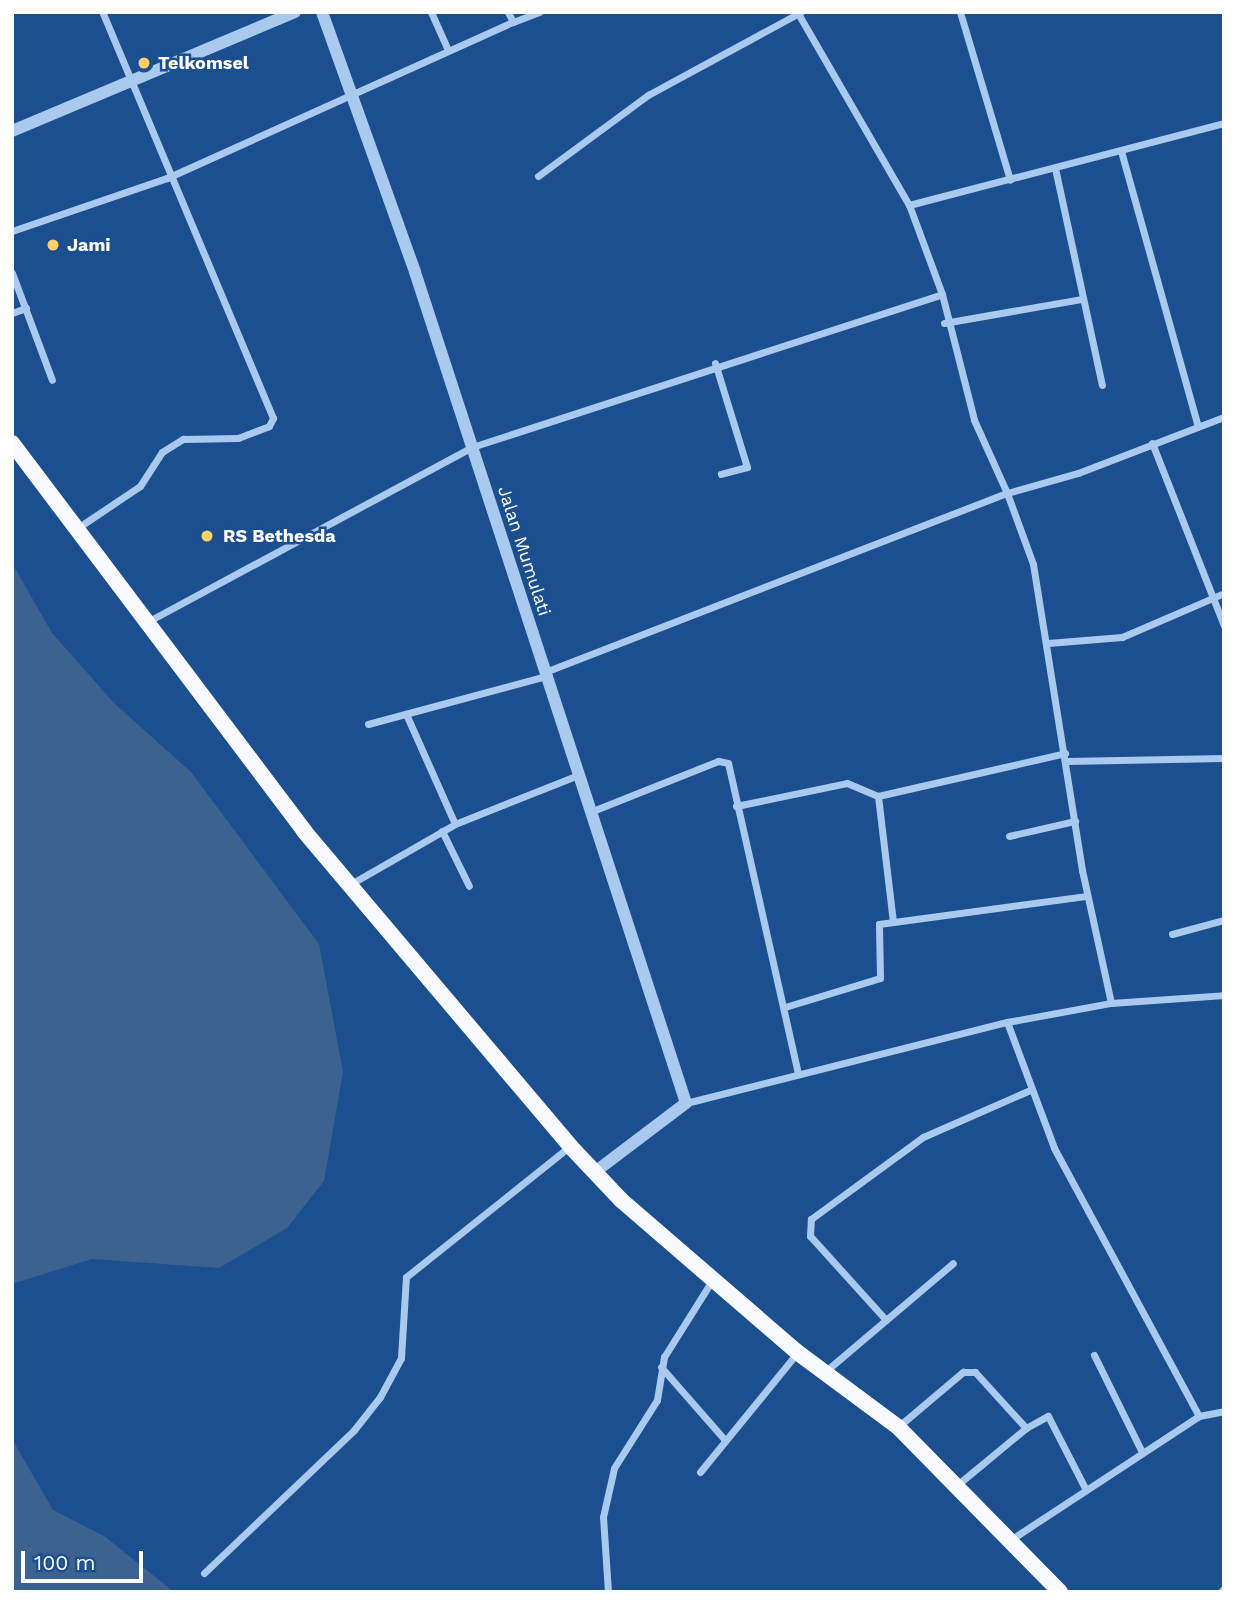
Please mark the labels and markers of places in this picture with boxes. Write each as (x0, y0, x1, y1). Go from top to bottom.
place label: Telkomsel (158, 52, 249, 74)
marker: Telkomsel (136, 55, 152, 71)
place label: Jami (67, 234, 111, 256)
marker: Jami (45, 237, 61, 253)
place label: RS Bethesda (223, 525, 336, 547)
marker: RS Bethesda (197, 526, 217, 546)

